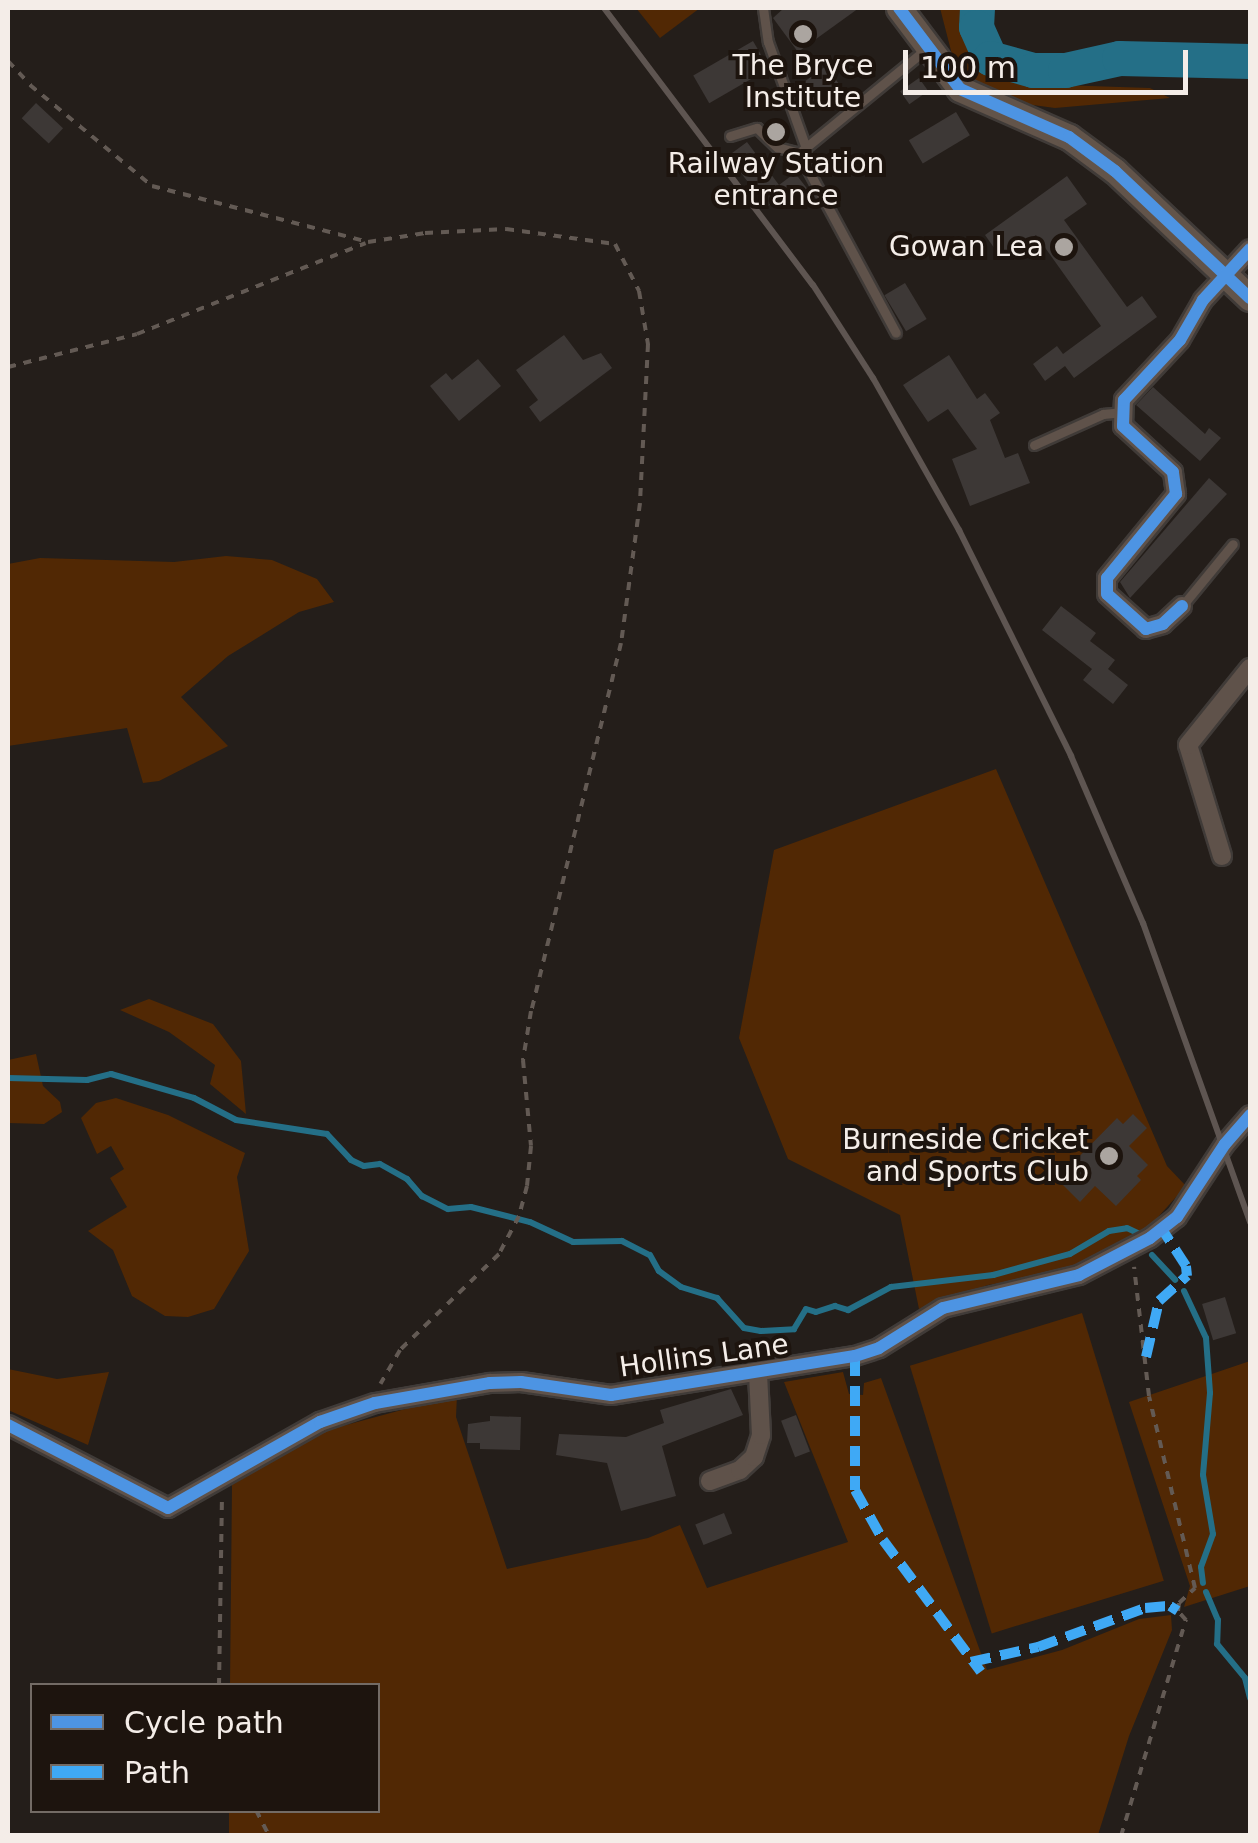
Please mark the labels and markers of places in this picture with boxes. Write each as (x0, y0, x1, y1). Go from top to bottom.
marker: The Bryce Institute (792, 23, 814, 45)
place label: The Bryce Institute (733, 49, 873, 115)
marker: Railway Station entrance (765, 121, 787, 143)
place label: Railway Station entrance (668, 147, 884, 213)
place label: Gowan Lea (889, 230, 1044, 264)
marker: Gowan Lea (1053, 236, 1075, 258)
place label: Burneside Cricket and Sports Club (842, 1123, 1089, 1189)
marker: Burneside Cricket and Sports Club (1098, 1145, 1120, 1167)

